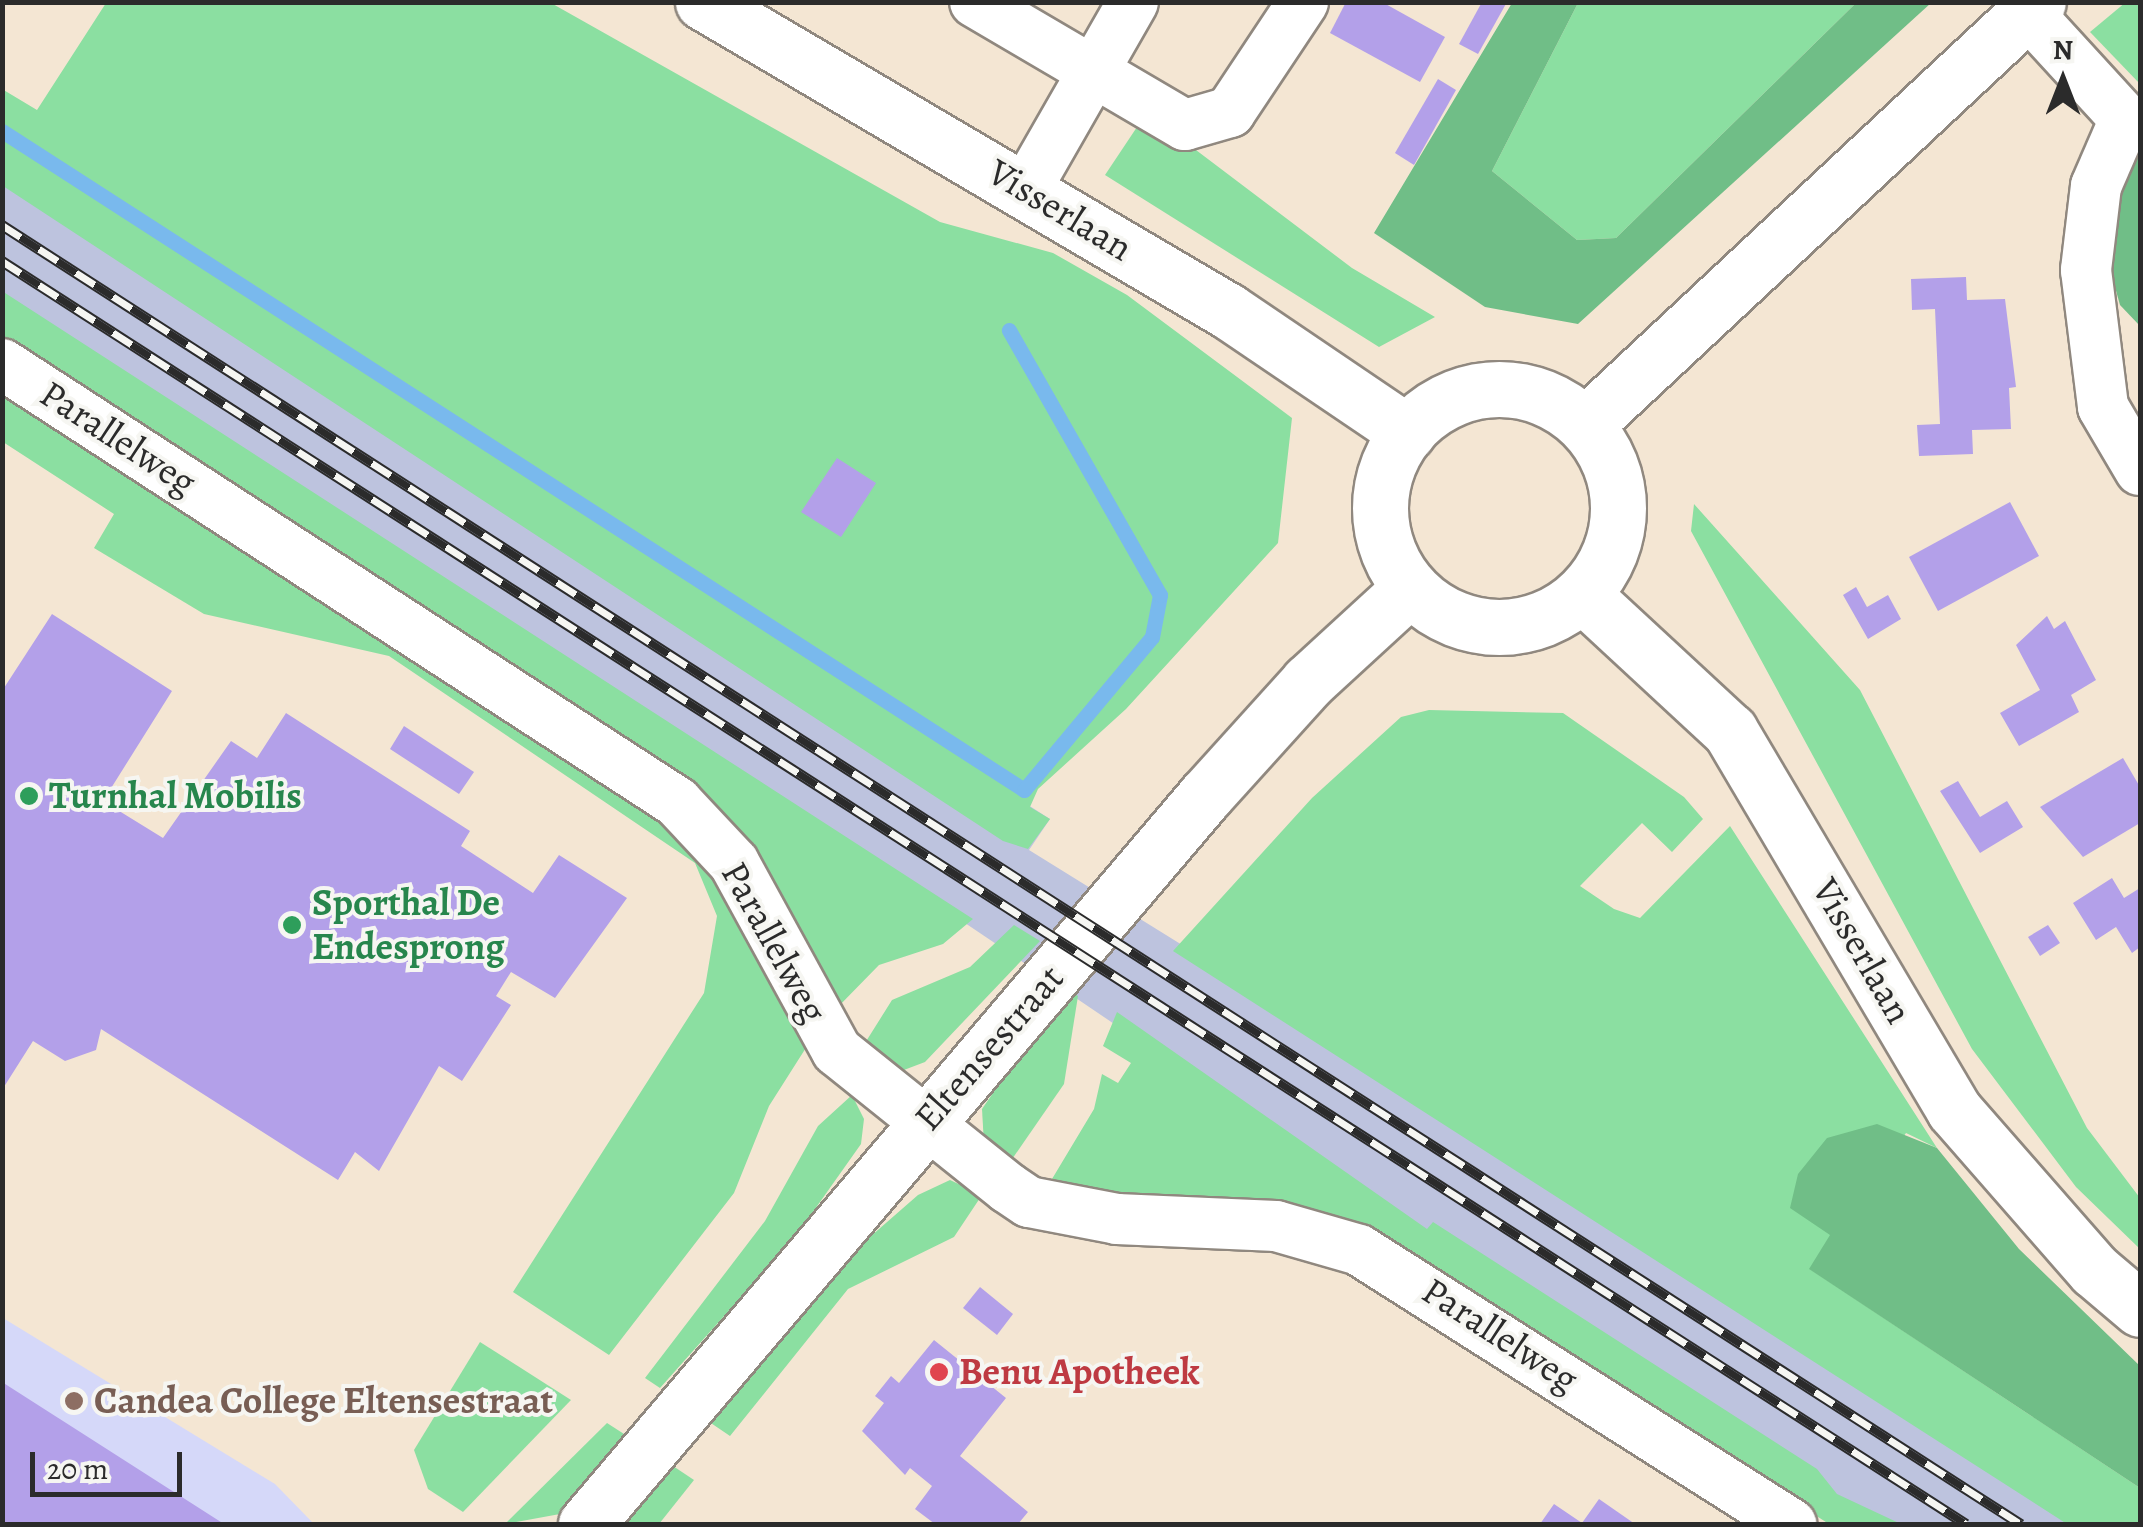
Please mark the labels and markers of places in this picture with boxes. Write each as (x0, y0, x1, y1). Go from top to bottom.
place label: Turnhal Mobilis (49, 773, 302, 819)
marker: Turnhal Mobilis (18, 785, 40, 807)
place label: Sporthal De Endesprong (312, 880, 505, 969)
marker: Sporthal De Endesprong (281, 914, 303, 936)
place label: Benu Apotheek (959, 1349, 1200, 1395)
marker: Benu Apotheek (928, 1361, 950, 1383)
place label: Candea College Eltensestraat (94, 1378, 553, 1424)
marker: Candea College Eltensestraat (63, 1390, 85, 1412)

